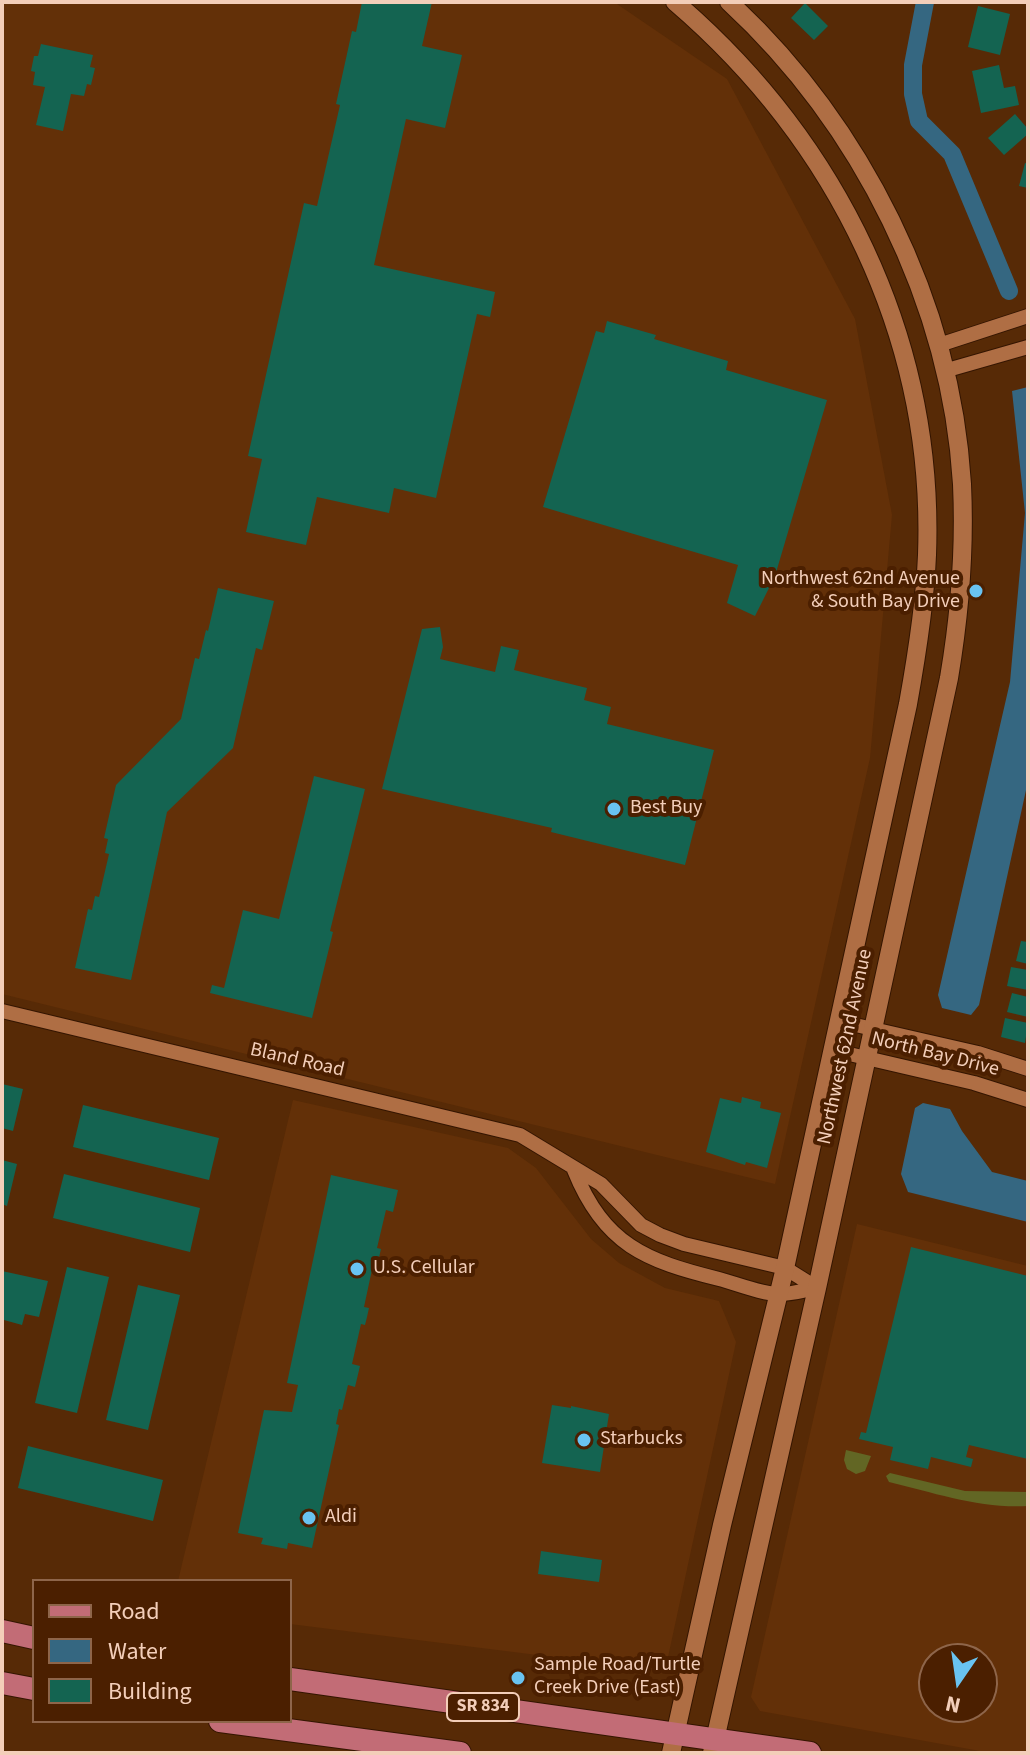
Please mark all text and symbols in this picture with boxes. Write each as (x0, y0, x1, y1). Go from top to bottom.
place label: Northwest 62nd Avenue & South Bay Drive (761, 568, 960, 615)
marker: Northwest 62nd Avenue & South Bay Drive (967, 582, 985, 600)
place label: Best Buy (630, 797, 702, 821)
marker: Best Buy (605, 800, 623, 818)
street label: Northwest 62nd Avenue (814, 947, 878, 1147)
street label: North Bay Drive (869, 1028, 1001, 1082)
street label: Bland Road (248, 1039, 346, 1083)
place label: U.S. Cellular (373, 1257, 475, 1281)
marker: U.S. Cellular (348, 1260, 366, 1278)
place label: Starbucks (600, 1428, 683, 1452)
marker: Starbucks (575, 1431, 593, 1449)
place label: Aldi (325, 1506, 357, 1530)
marker: Aldi (300, 1509, 318, 1527)
legend (32, 1579, 292, 1723)
text: Road (108, 1594, 160, 1629)
text: Water (108, 1634, 166, 1669)
north arrow (918, 1643, 998, 1723)
place label: Sample Road/Turtle Creek Drive (East) (534, 1654, 701, 1701)
marker: Sample Road/Turtle Creek Drive (East) (509, 1669, 527, 1687)
text: Building (108, 1674, 192, 1709)
text: N (942, 1687, 964, 1722)
road number: SR 834 (447, 1693, 519, 1721)

